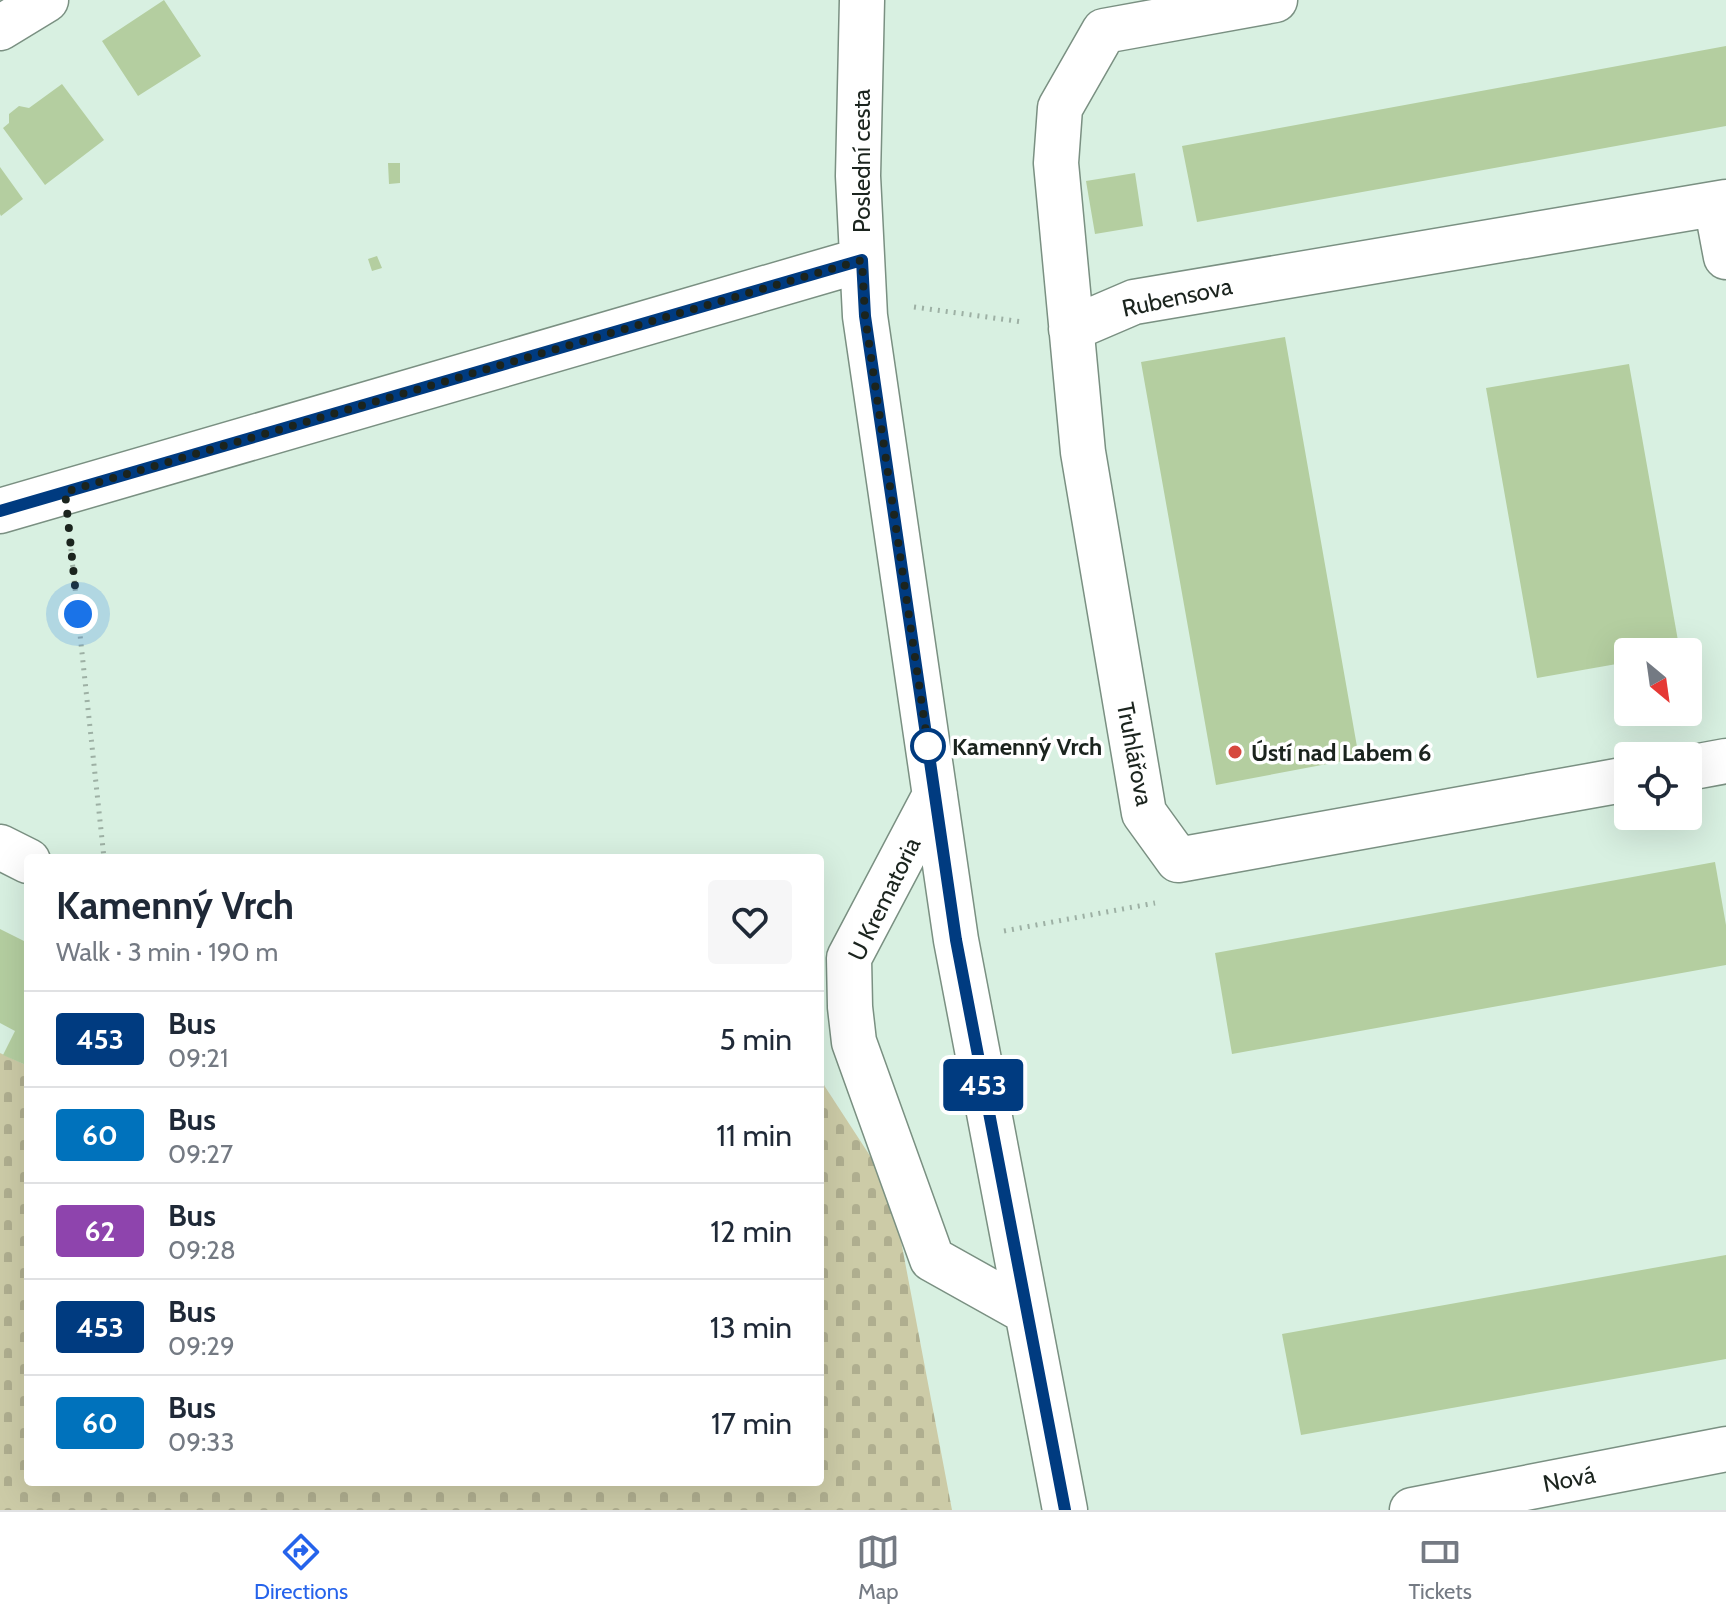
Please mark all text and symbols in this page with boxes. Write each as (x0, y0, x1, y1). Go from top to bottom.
street label: Poslední cesta (847, 88, 876, 233)
street label: Rubensova (1119, 271, 1235, 323)
your location (58, 594, 98, 634)
north arrow (1614, 638, 1702, 726)
map controls (1614, 638, 1702, 830)
street label: Truhlářova (1111, 700, 1159, 809)
marker: Kamenný Vrch (911, 729, 945, 763)
place label: Kamenný Vrch (952, 732, 1102, 761)
place label: Ústí nad Labem 6 (1251, 738, 1432, 767)
button: locate (1614, 742, 1702, 830)
marker: Ústí nad Labem 6 (1226, 743, 1244, 761)
street label: U Krematoria (842, 832, 927, 965)
button: heart (708, 880, 792, 964)
text: Kamenný Vrch (56, 882, 294, 929)
text: Walk · 3 min · 190 m (56, 936, 278, 968)
text: Bus (168, 1005, 216, 1042)
text: 5 min (720, 1021, 792, 1058)
text: 453 (76, 1022, 124, 1056)
text: 09:21 (168, 1042, 228, 1074)
line badge: 453 (937, 1059, 1029, 1111)
text: 453 (959, 1068, 1007, 1102)
text: Bus (168, 1101, 216, 1138)
text: 11 min (716, 1117, 792, 1154)
text: 60 (82, 1118, 118, 1152)
text: 09:27 (168, 1138, 233, 1170)
text: Bus (168, 1197, 216, 1234)
text: 12 min (710, 1213, 792, 1250)
text: 62 (85, 1214, 115, 1248)
text: 09:28 (168, 1234, 236, 1266)
text: Bus (168, 1293, 216, 1330)
text: 13 min (710, 1309, 792, 1346)
text: 453 (76, 1310, 124, 1344)
text: 09:29 (168, 1330, 235, 1362)
text: Bus (168, 1389, 216, 1426)
text: 17 min (711, 1405, 792, 1442)
text: 60 (82, 1406, 118, 1440)
text: 09:33 (168, 1426, 234, 1458)
street label: Nová (1540, 1460, 1598, 1498)
tab: Directions (254, 1530, 348, 1605)
tab: Map (856, 1530, 900, 1605)
tab: Tickets (1409, 1530, 1472, 1605)

